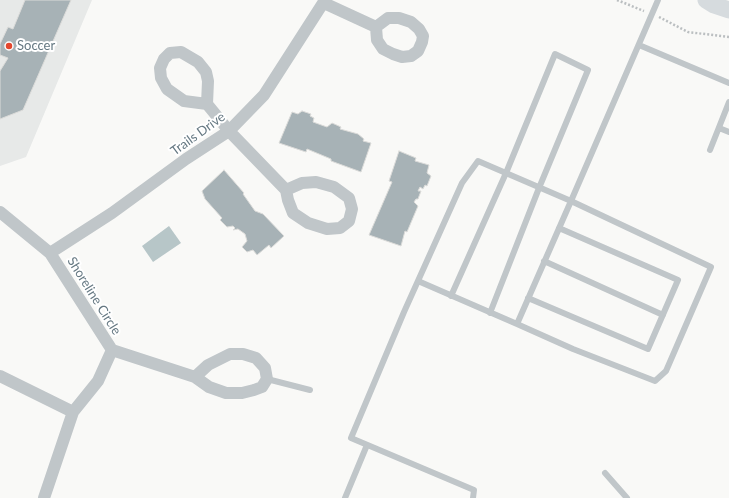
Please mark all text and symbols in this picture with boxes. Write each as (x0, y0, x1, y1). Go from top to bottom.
place label: Soccer (17, 38, 55, 54)
marker: Soccer (4, 41, 14, 51)
street label: Trails Drive (168, 109, 228, 159)
street label: Shoreline Circle (64, 254, 124, 338)

